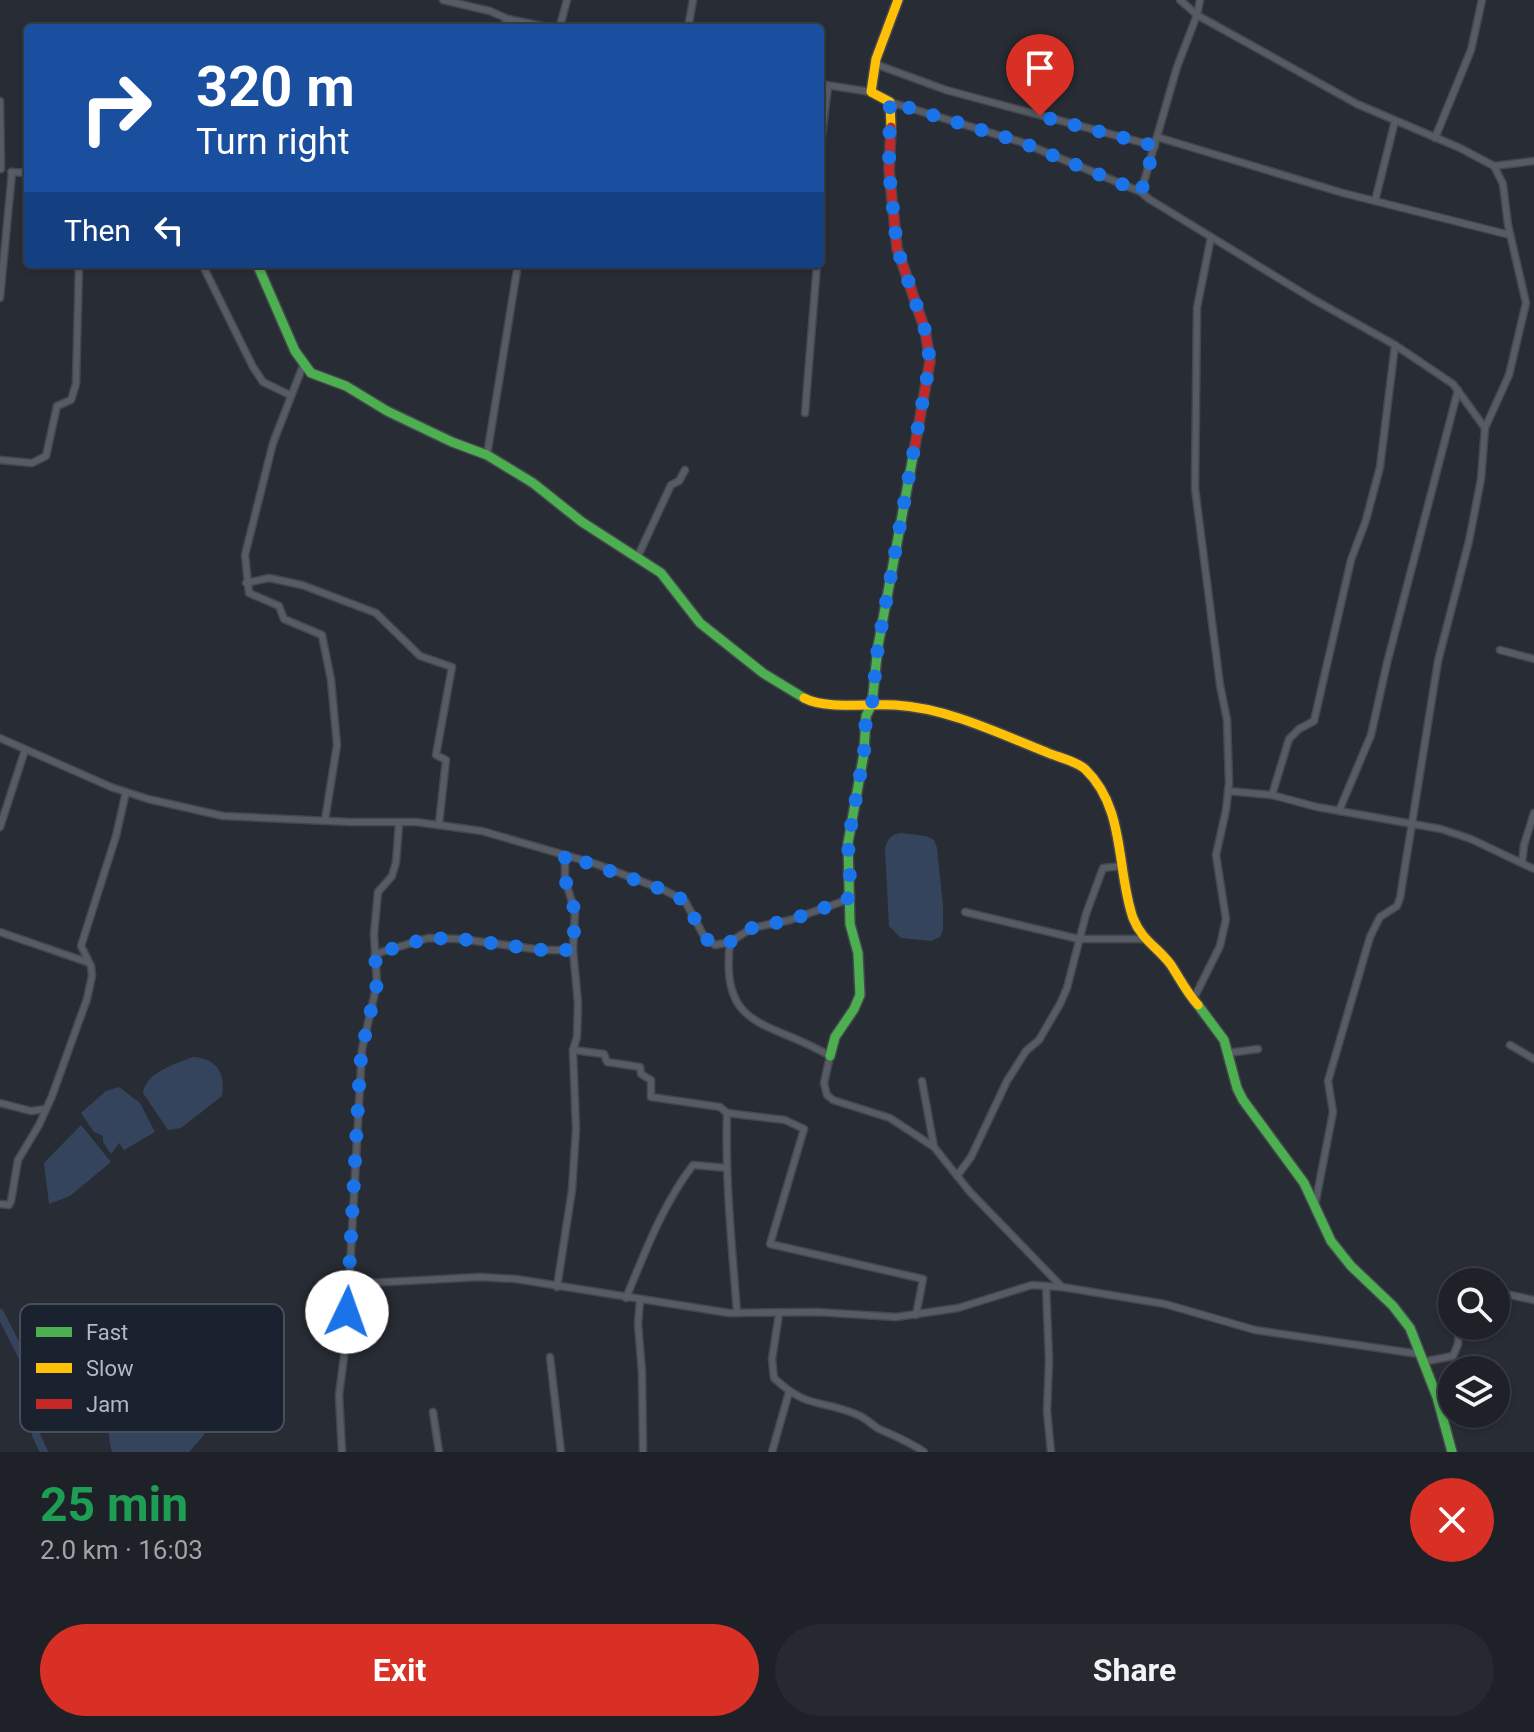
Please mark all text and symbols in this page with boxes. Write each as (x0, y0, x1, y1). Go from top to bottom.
pin (1006, 34, 1074, 116)
icon: arrive (1018, 46, 1062, 90)
text: 320 m (196, 54, 355, 120)
icon: right (64, 56, 168, 160)
text: Turn right (196, 121, 349, 163)
icon: left (147, 208, 191, 252)
text: Then (64, 213, 131, 248)
map controls (1438, 1268, 1510, 1428)
button: search (1438, 1268, 1510, 1340)
position arrow (305, 1270, 389, 1354)
legend (20, 1304, 284, 1432)
text: Fast (86, 1320, 128, 1345)
text: Slow (86, 1356, 134, 1381)
button: layers (1438, 1356, 1510, 1428)
text: Jam (86, 1392, 129, 1417)
text: 25 min (40, 1476, 188, 1533)
button: close (1410, 1478, 1494, 1562)
text: 2.0 km · 16:03 (40, 1535, 203, 1565)
button: Exit (40, 1624, 759, 1716)
button: Share (775, 1624, 1494, 1716)

